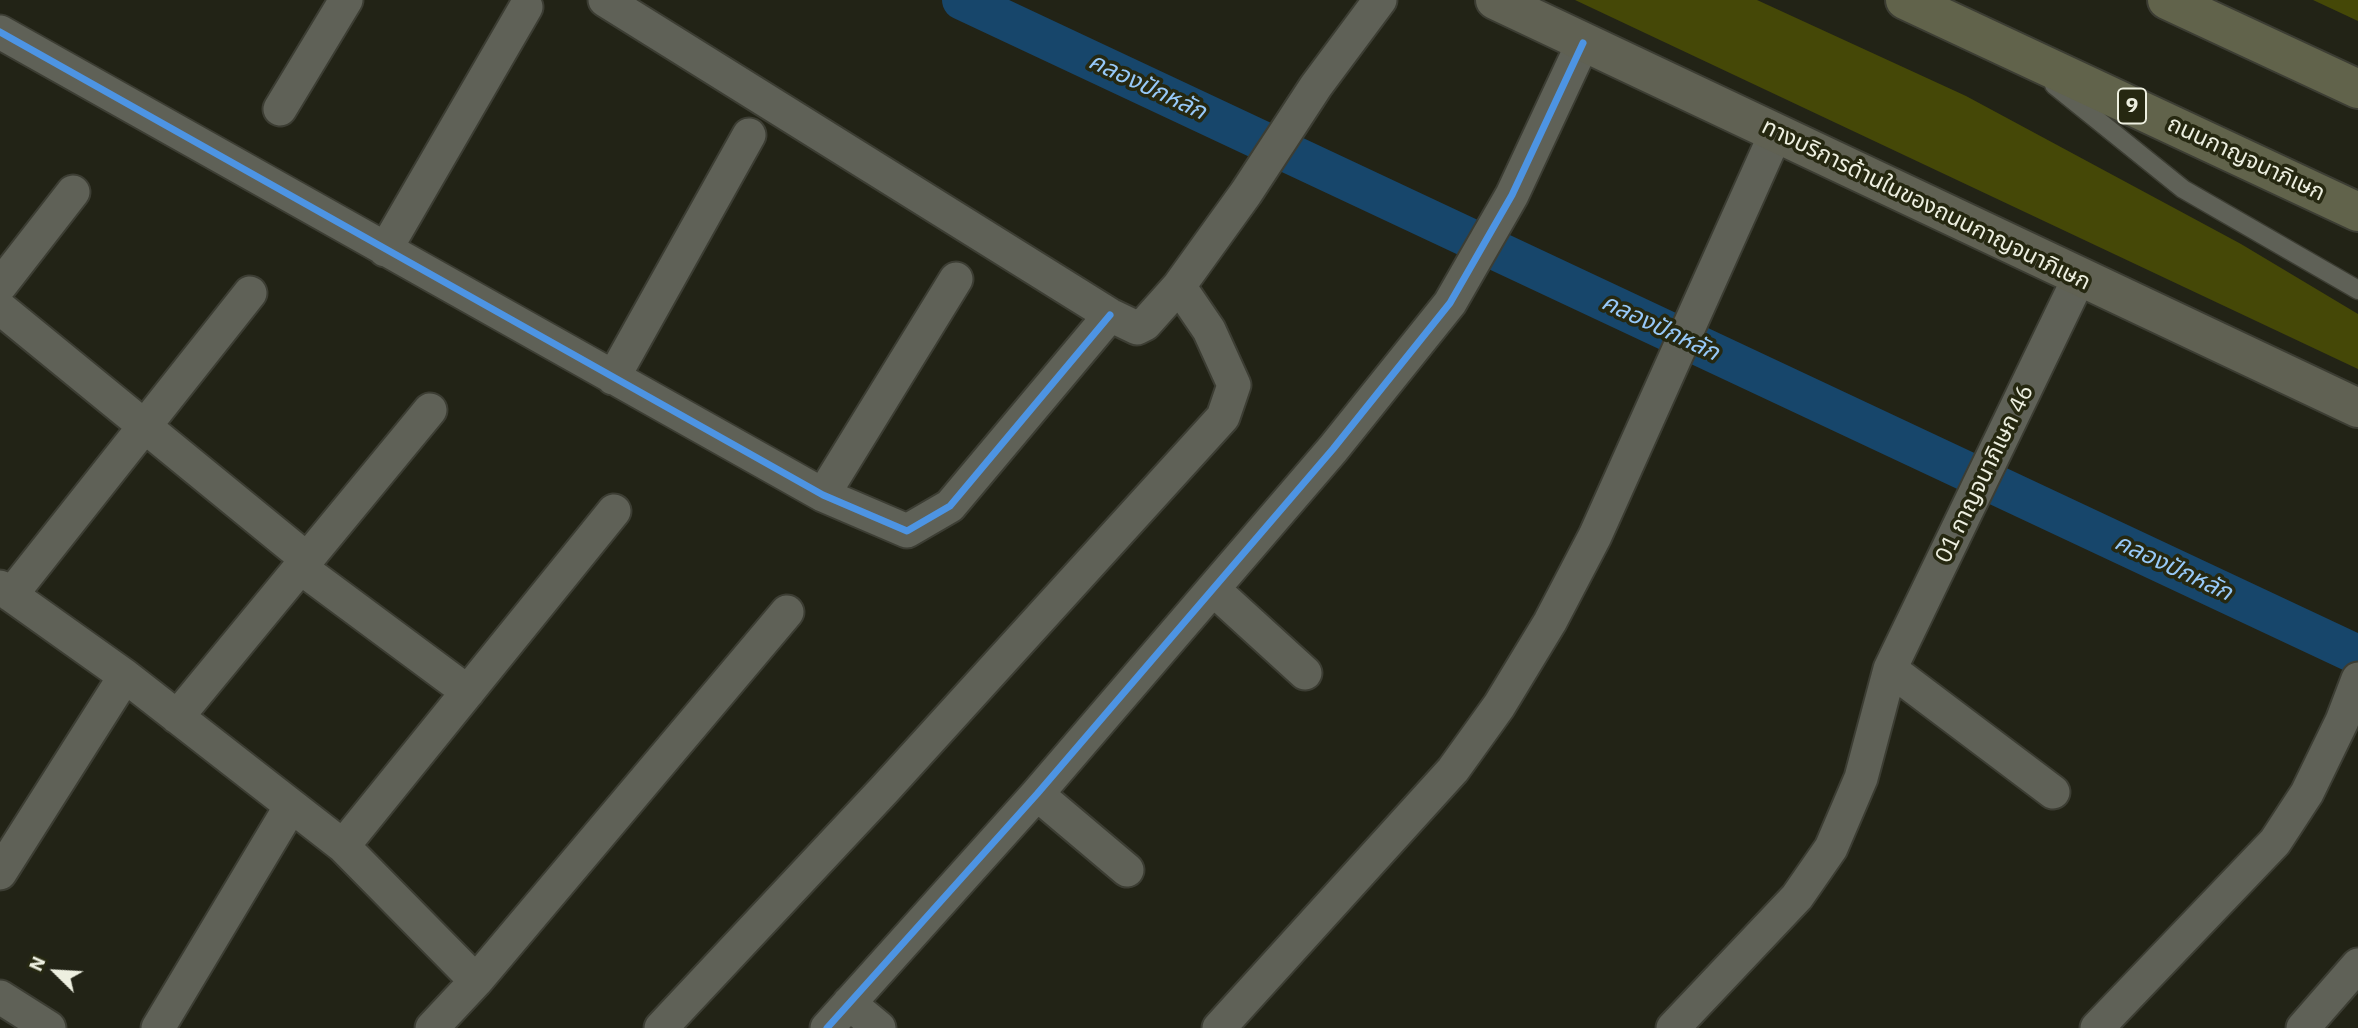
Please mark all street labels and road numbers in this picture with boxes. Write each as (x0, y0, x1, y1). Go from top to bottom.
road number: 9 (2118, 88, 2146, 124)
street label: ถนนกาญจนาภิเษก (2163, 110, 2329, 208)
street label: ทางบริการด้านในของถนนกาญจนาภิเษก (1757, 113, 2095, 297)
street label: 01 กาญจนาภิเษก 46 (1930, 380, 2040, 568)

